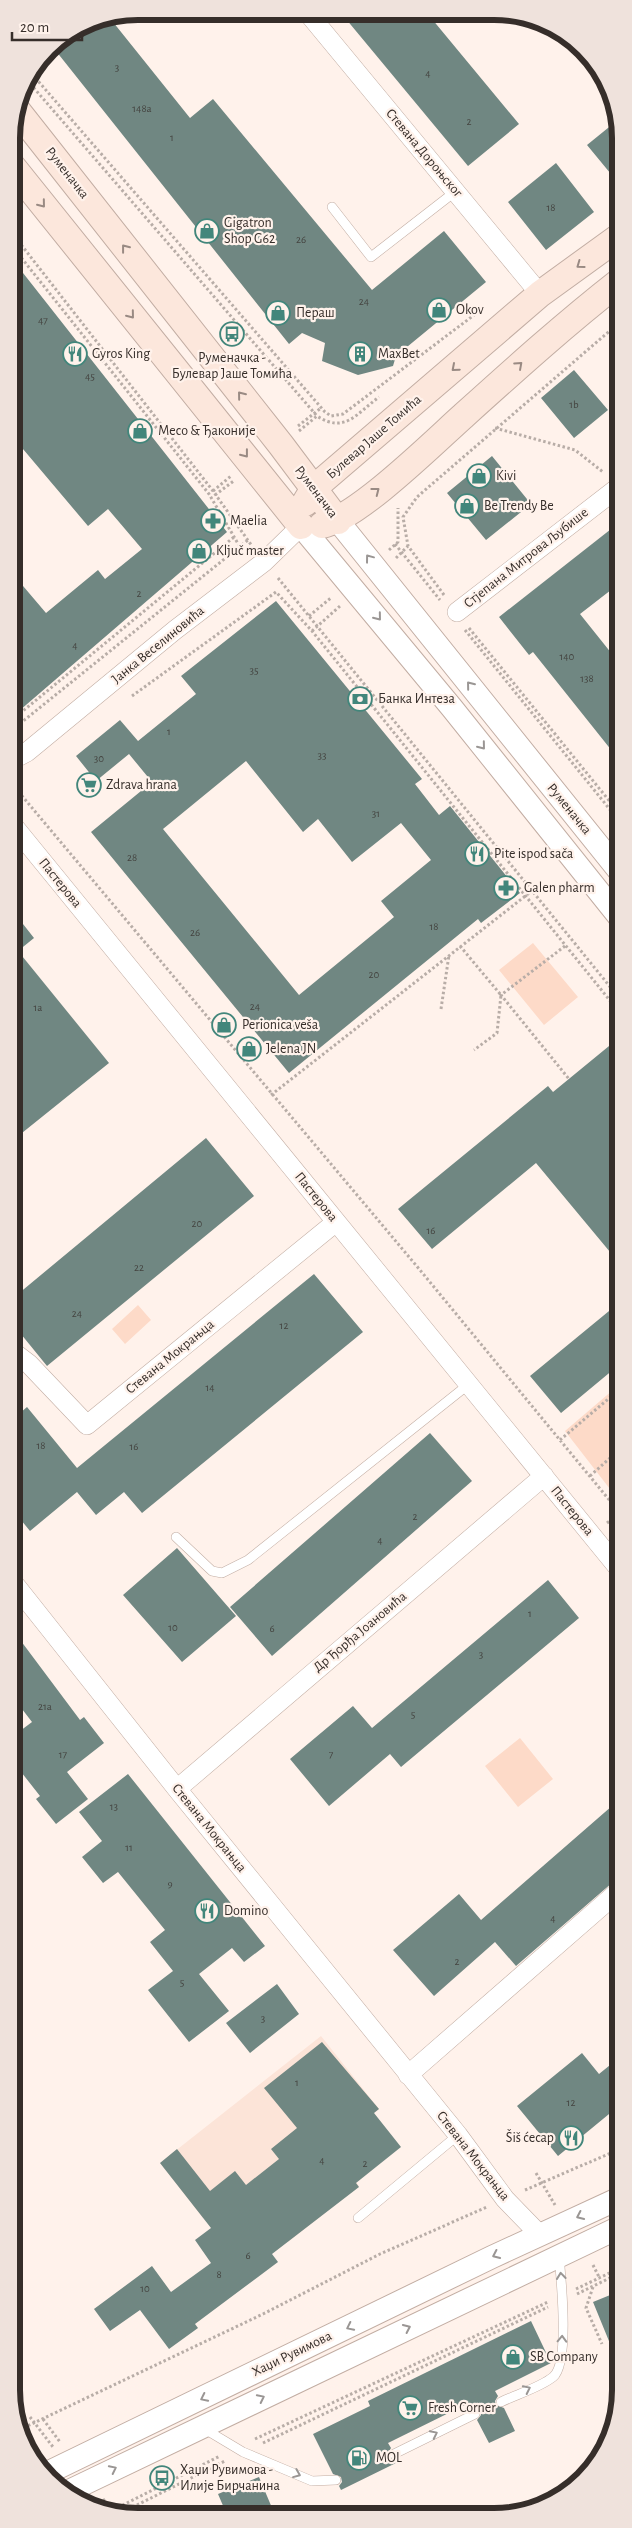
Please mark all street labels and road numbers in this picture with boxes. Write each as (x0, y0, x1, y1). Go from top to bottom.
street label: Стевана Дороњског (383, 106, 465, 200)
street label: Руменачка (43, 145, 92, 202)
street label: Булевар Јаше Томића (324, 392, 425, 482)
street label: Руменачка (292, 463, 340, 521)
street label: Стјепана Митрова Љубише (461, 505, 591, 611)
street label: Јанка Веселиновића (109, 603, 207, 687)
street label: Руменачка (544, 781, 594, 838)
street label: Пастерова (36, 856, 84, 911)
street label: Пастерова (292, 1170, 340, 1225)
street label: Стевана Мокрањца (123, 1317, 217, 1397)
street label: Пастерова (548, 1484, 596, 1539)
street label: Др Ђорђа Јоановића (311, 1589, 410, 1675)
street label: Стевана Мокрањца (169, 1781, 249, 1875)
street label: Стевана Мокрањца (434, 2109, 513, 2204)
street label: Хаџи Рувимова (250, 2328, 334, 2379)

